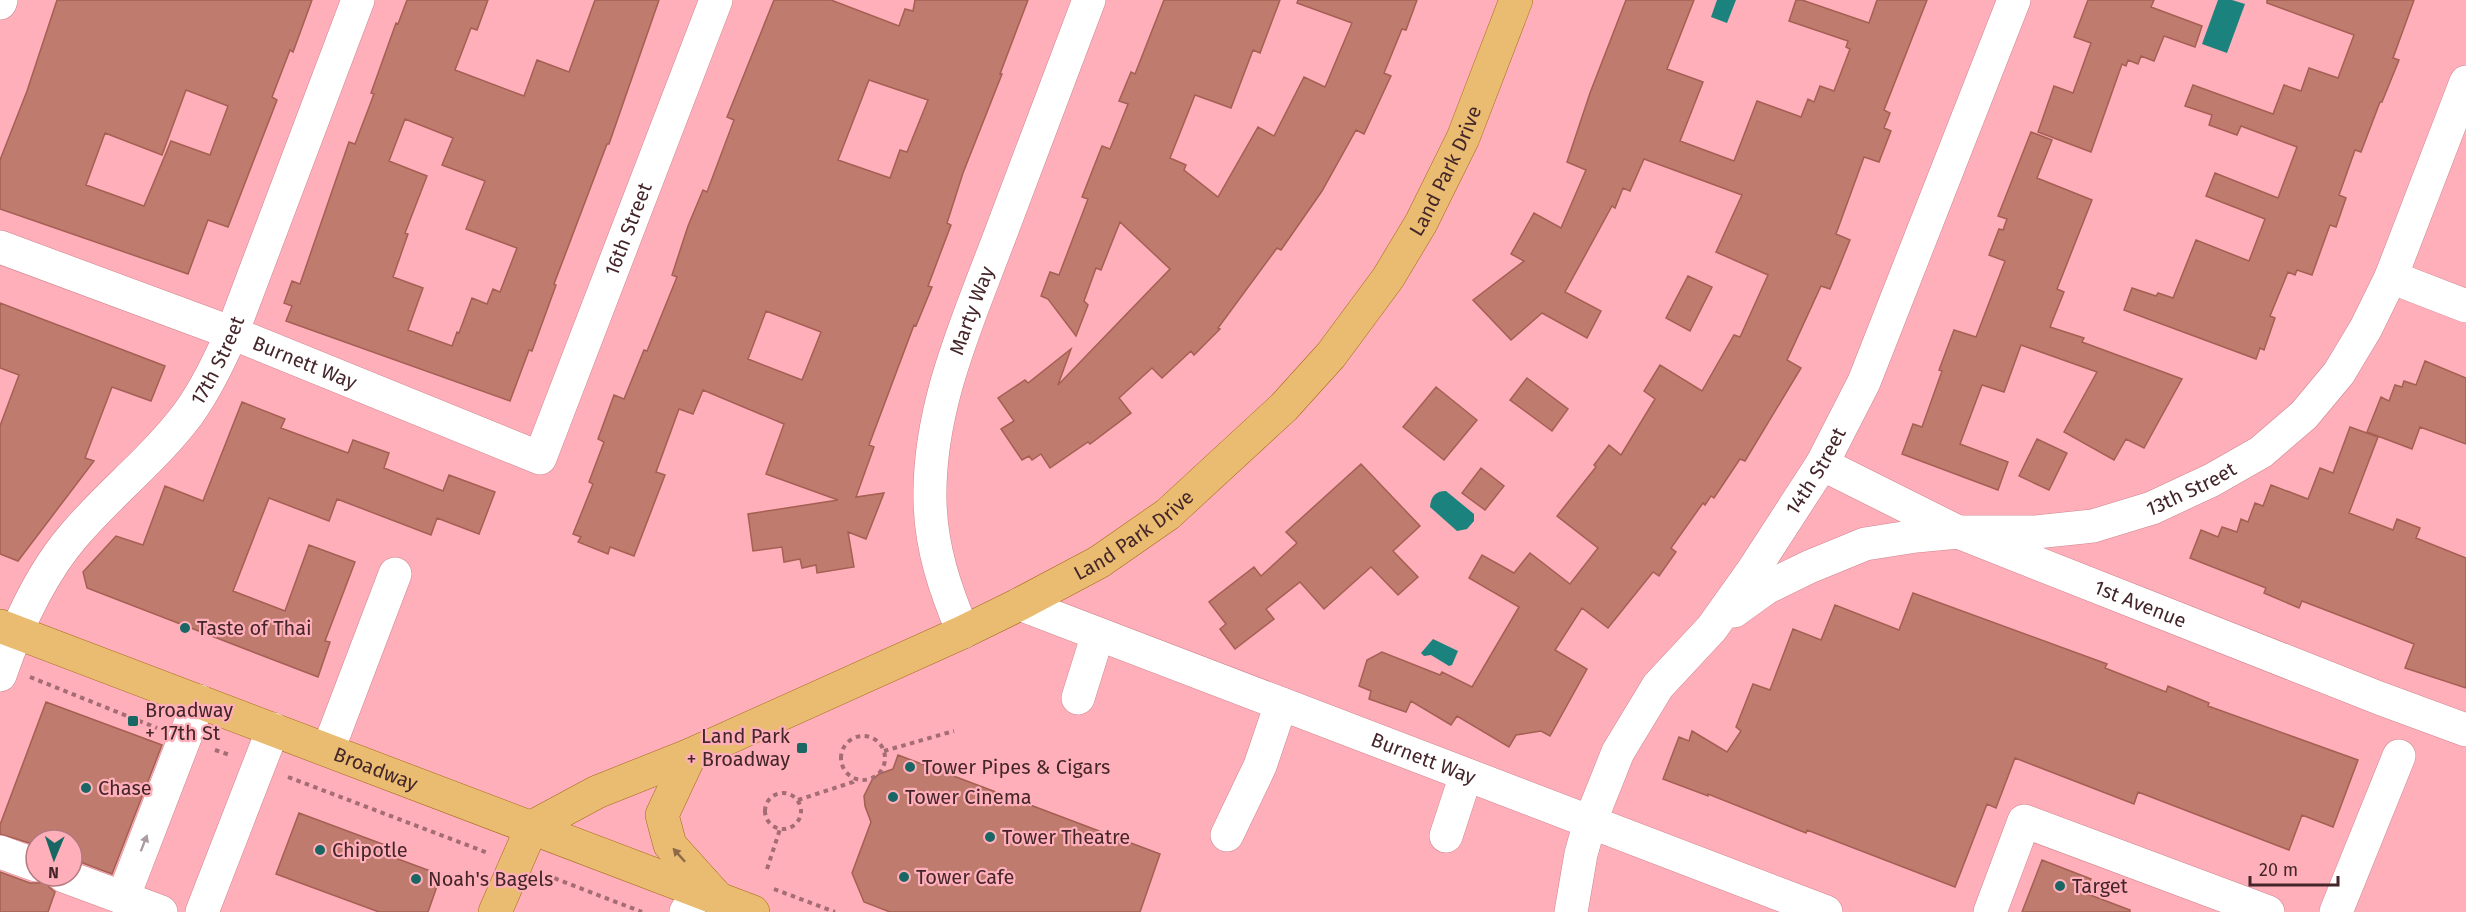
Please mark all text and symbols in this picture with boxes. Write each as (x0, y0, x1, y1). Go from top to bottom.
street label: Land Park Drive (1404, 102, 1486, 240)
street label: 16th Street (599, 178, 657, 279)
street label: Marty Way (944, 263, 999, 358)
street label: 17th Street (185, 312, 250, 409)
street label: Burnett Way (249, 331, 361, 394)
street label: 14th Street (1780, 423, 1851, 520)
street label: 13th Street (2143, 456, 2241, 521)
street label: Land Park Drive (1070, 485, 1198, 585)
street label: 1st Avenue (2091, 575, 2190, 633)
place label: Taste of Thai (197, 616, 312, 640)
marker: Taste of Thai (178, 621, 192, 635)
place label: Broadway + 17th St (145, 698, 233, 745)
marker: Broadway + 17th St (126, 714, 140, 728)
place label: Land Park + Broadway (687, 724, 791, 771)
street label: Burnett Way (1368, 727, 1479, 789)
marker: Land Park + Broadway (795, 741, 809, 755)
street label: Broadway (330, 742, 421, 796)
place label: Tower Pipes & Cigars (922, 755, 1110, 779)
marker: Tower Pipes & Cigars (903, 760, 917, 774)
place label: Chase (98, 776, 152, 800)
marker: Chase (79, 781, 93, 795)
place label: Tower Cinema (905, 785, 1032, 809)
marker: Tower Cinema (886, 790, 900, 804)
place label: Tower Theatre (1002, 825, 1130, 849)
north arrow (24, 828, 84, 888)
marker: Tower Theatre (983, 830, 997, 844)
one-way arrow (139, 834, 149, 852)
place label: Chipotle (332, 838, 408, 862)
marker: Chipotle (313, 843, 327, 857)
one-way arrow (673, 848, 686, 863)
scale bar (2250, 849, 2338, 887)
text: 20 m (2259, 859, 2298, 881)
text: N (48, 863, 59, 882)
place label: Tower Cafe (916, 865, 1014, 889)
place label: Noah's Bagels (428, 867, 553, 891)
marker: Tower Cafe (897, 870, 911, 884)
marker: Noah's Bagels (409, 872, 423, 886)
place label: Target (2072, 874, 2129, 898)
marker: Target (2053, 879, 2067, 893)

